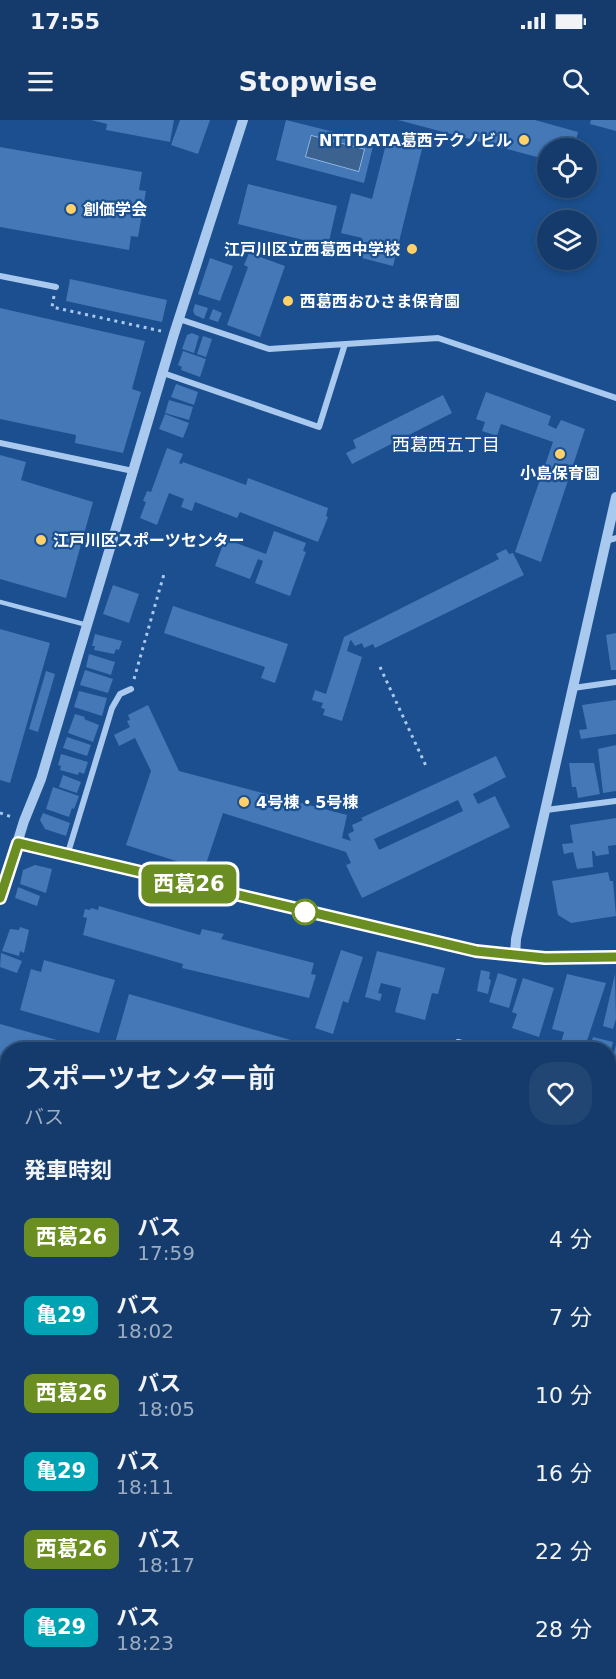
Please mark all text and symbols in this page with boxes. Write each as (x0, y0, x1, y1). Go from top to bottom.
text: 17:55 (30, 9, 100, 34)
icon: menu (24, 65, 57, 98)
icon: search (559, 65, 592, 98)
text: Stopwise (239, 66, 377, 97)
place label: NTTDATA葛西テクノビル (319, 131, 512, 150)
marker: NTTDATA葛西テクノビル (517, 133, 531, 147)
map controls (537, 138, 597, 270)
button: locate (537, 138, 597, 198)
place label: 創価学会 (83, 200, 147, 219)
marker: 創価学会 (64, 202, 78, 216)
button: layers (537, 210, 597, 270)
place label: 江戸川区立西葛西中学校 (224, 240, 400, 259)
marker: 江戸川区立西葛西中学校 (405, 242, 419, 256)
place label: 西葛西おひさま保育園 (300, 292, 460, 311)
marker: 西葛西おひさま保育園 (281, 294, 295, 308)
district label: 西葛西五丁目 (392, 434, 500, 455)
marker: 小島保育園 (553, 447, 567, 461)
place label: 小島保育園 (520, 464, 600, 483)
place label: 江戸川区スポーツセンター (53, 531, 245, 550)
marker: 江戸川区スポーツセンター (34, 533, 48, 547)
place label: 4号棟・5号棟 (256, 793, 358, 812)
marker: 4号棟・5号棟 (237, 795, 251, 809)
line badge: 西葛26 (147, 864, 231, 903)
text: 西葛26 (153, 872, 225, 896)
unlabelled marker (292, 899, 318, 925)
text: スポーツセンター前 (24, 1062, 275, 1095)
button: heart (529, 1062, 592, 1125)
text: バス (24, 1105, 64, 1129)
text: 発車時刻 (24, 1158, 112, 1183)
text: バス (137, 1215, 181, 1240)
text: 西葛26 (36, 1225, 107, 1249)
text: 4 分 (549, 1227, 592, 1252)
text: 17:59 (137, 1241, 195, 1265)
text: バス (116, 1293, 160, 1318)
text: 亀29 (36, 1303, 86, 1327)
text: 7 分 (549, 1305, 592, 1330)
text: 18:02 (116, 1319, 174, 1343)
text: バス (137, 1371, 181, 1396)
text: 西葛26 (36, 1381, 107, 1405)
text: 10 分 (535, 1383, 592, 1408)
text: 18:05 (137, 1397, 195, 1421)
text: バス (116, 1449, 160, 1474)
text: 亀29 (36, 1459, 86, 1483)
text: 16 分 (535, 1461, 592, 1486)
text: 18:11 (116, 1475, 174, 1499)
text: バス (137, 1527, 181, 1552)
text: 西葛26 (36, 1537, 107, 1561)
text: 22 分 (535, 1539, 592, 1564)
text: 18:17 (137, 1553, 195, 1577)
text: バス (116, 1605, 160, 1630)
text: 亀29 (36, 1615, 86, 1639)
text: 28 分 (535, 1617, 592, 1642)
text: 18:23 (116, 1631, 174, 1655)

